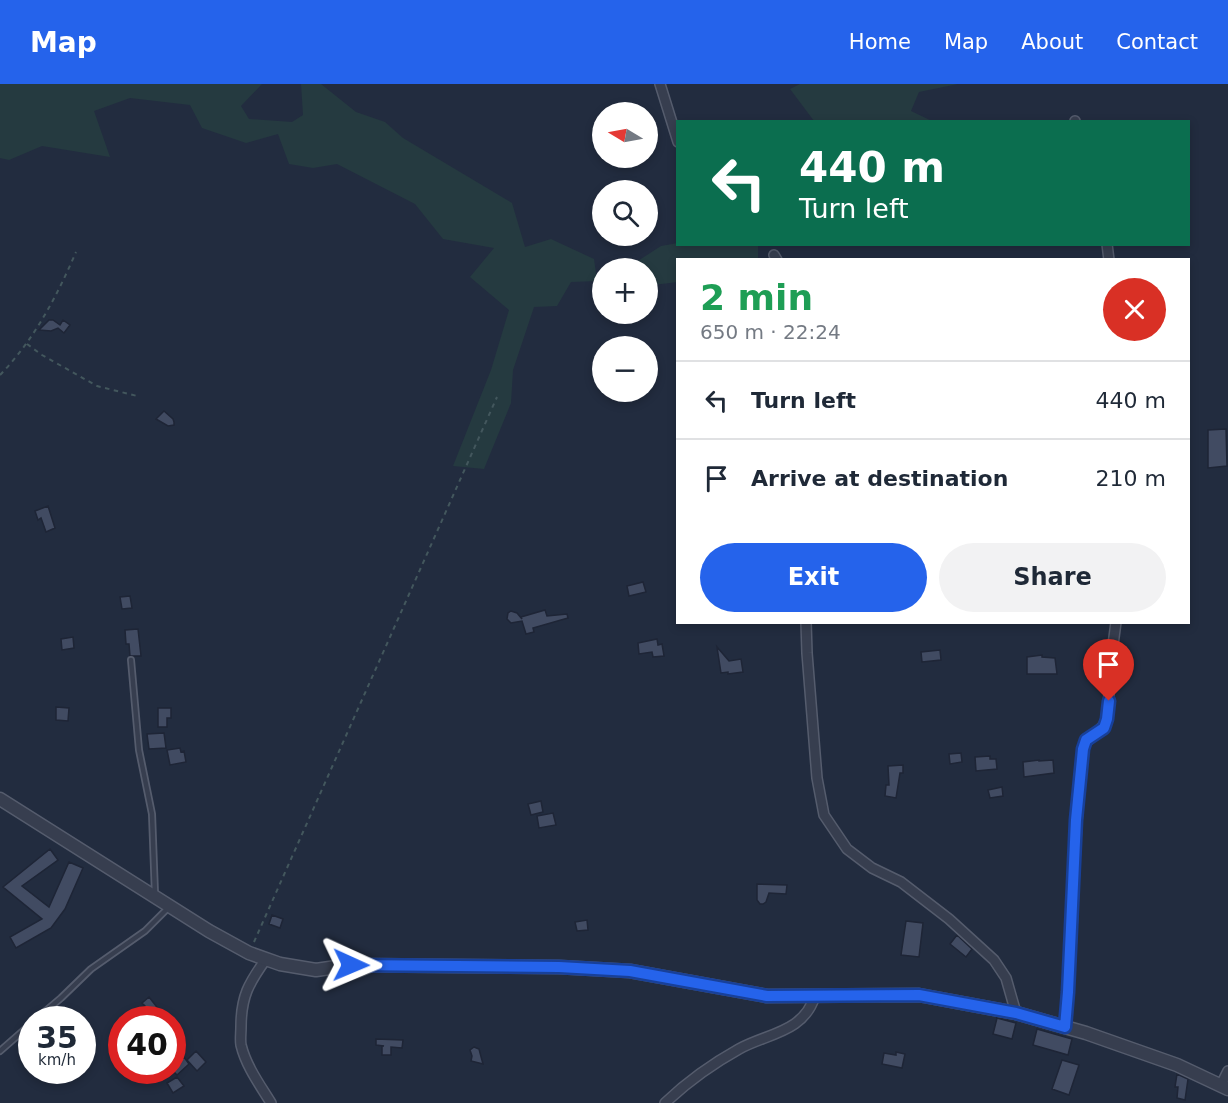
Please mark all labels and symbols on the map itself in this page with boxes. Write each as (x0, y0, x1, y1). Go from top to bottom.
north arrow (592, 102, 658, 168)
pin (1083, 639, 1134, 701)
position arrow (319, 933, 383, 997)
speed limit sign: 40 (108, 1006, 186, 1084)

